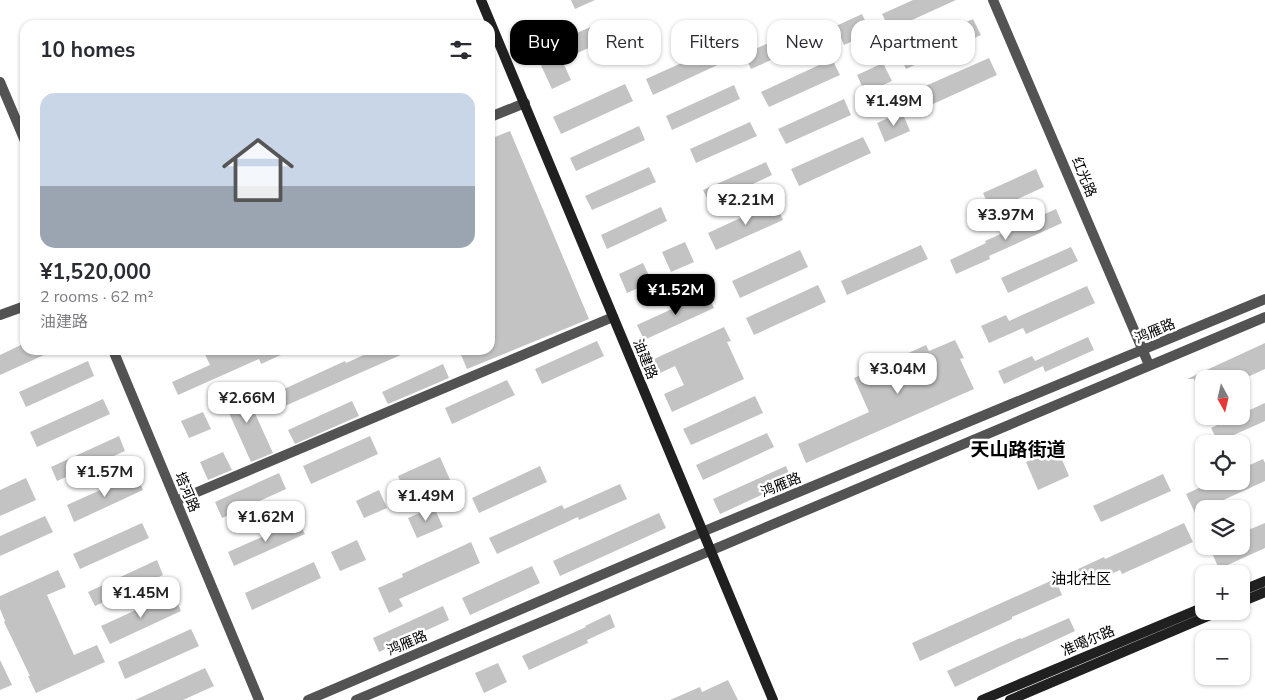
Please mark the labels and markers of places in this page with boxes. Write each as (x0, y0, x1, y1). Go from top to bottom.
pin: ¥1.49M (853, 84, 935, 127)
pin: ¥2.21M (705, 184, 787, 226)
pin: ¥3.97M (965, 198, 1047, 241)
pin: ¥1.52M (635, 274, 717, 316)
pin: ¥3.04M (857, 352, 939, 395)
pin: ¥2.66M (206, 382, 288, 424)
pin: ¥1.57M (64, 456, 146, 498)
pin: ¥1.49M (385, 480, 467, 522)
pin: ¥1.62M (225, 500, 307, 543)
pin: ¥1.45M (100, 576, 182, 619)

